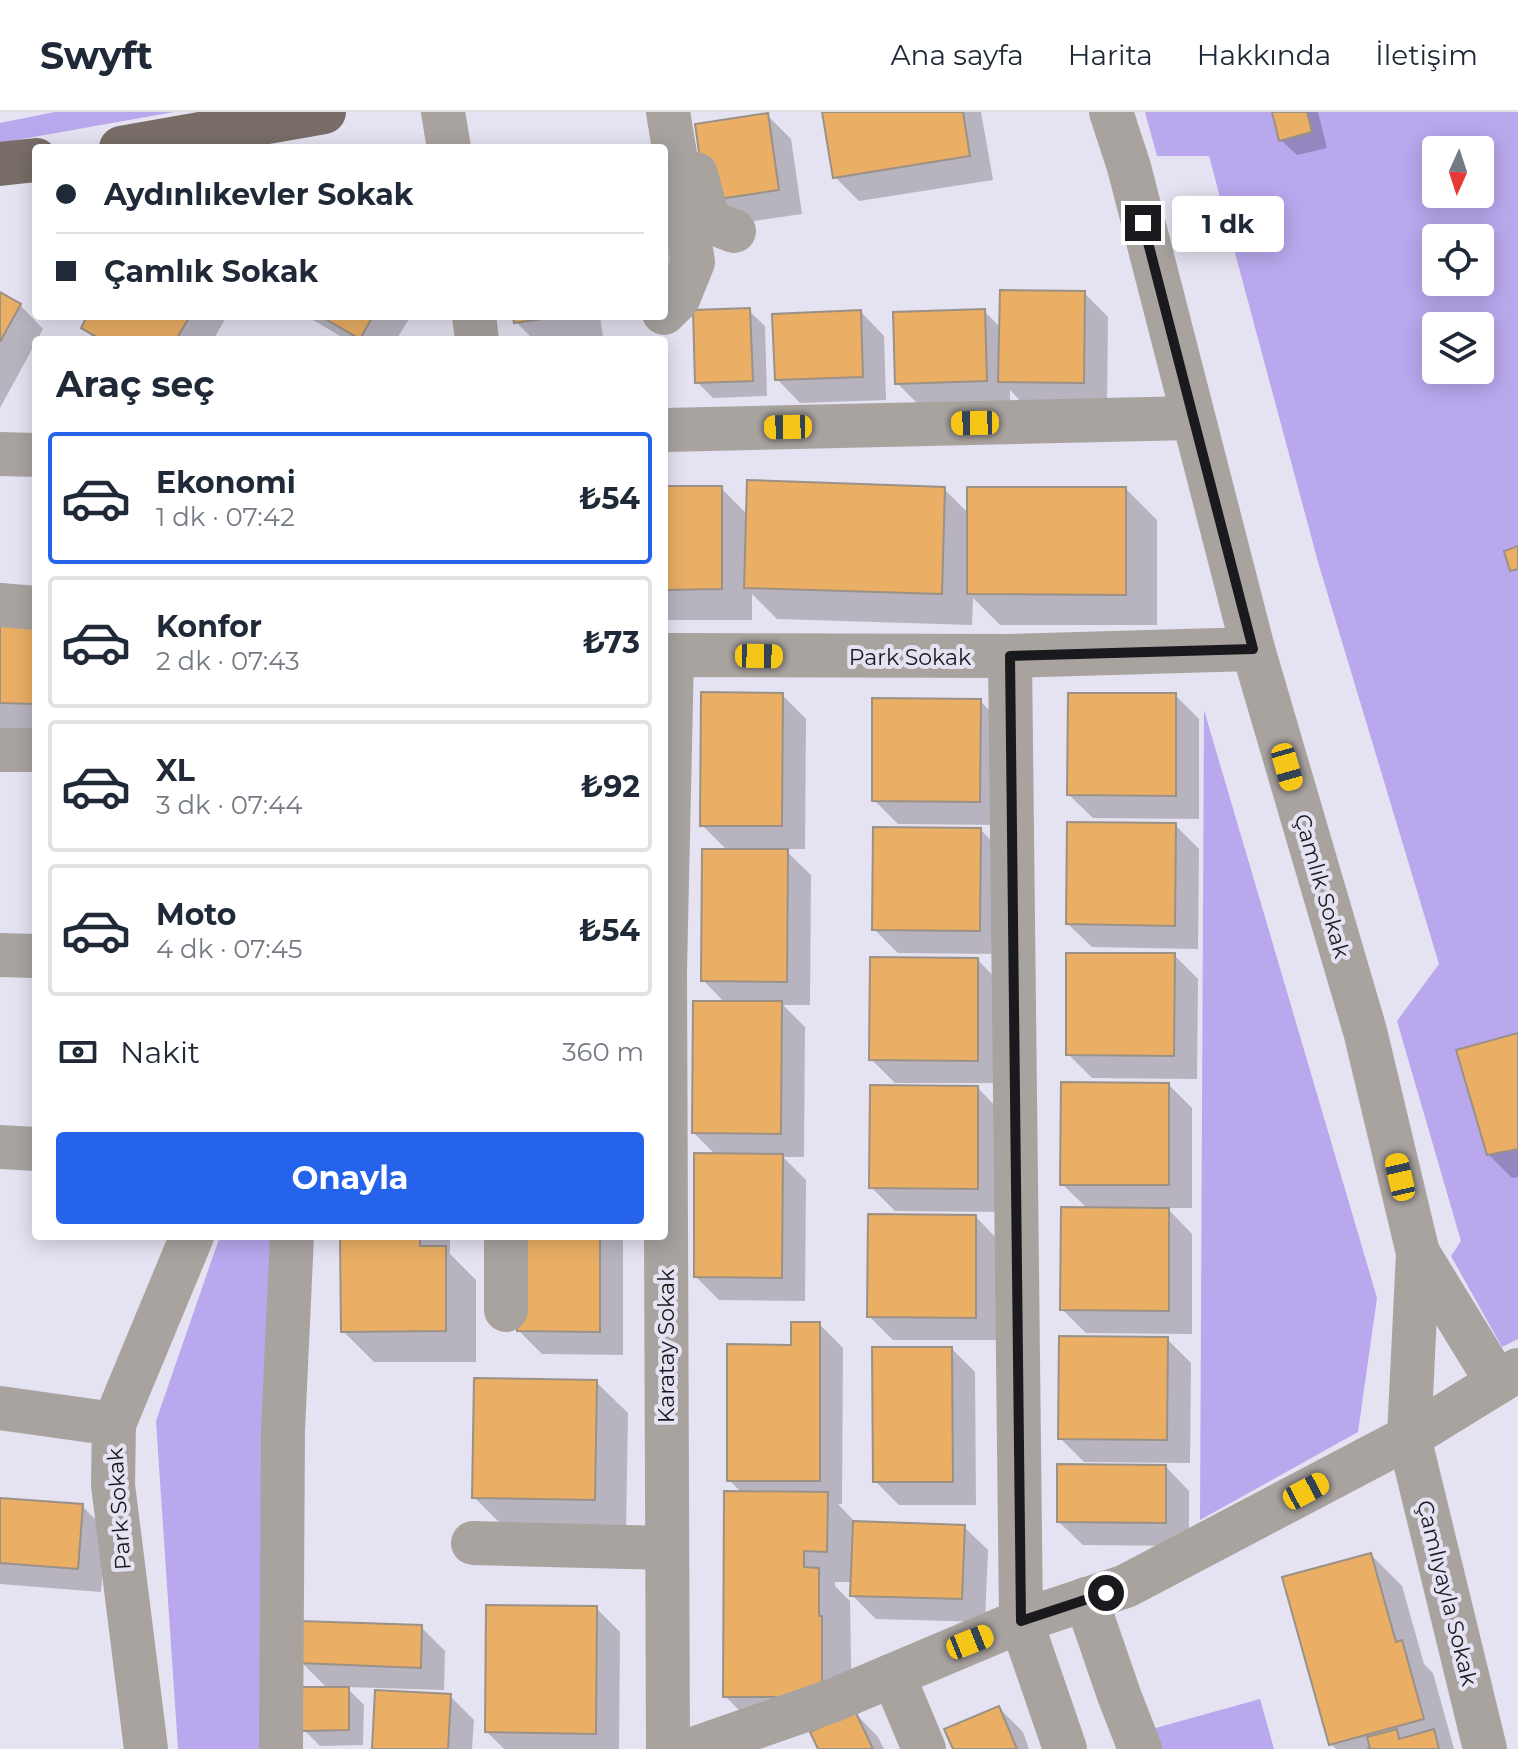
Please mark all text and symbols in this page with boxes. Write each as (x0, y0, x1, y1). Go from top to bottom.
text: Swyft (40, 32, 153, 79)
text: Ana sayfa (890, 38, 1024, 72)
text: Harita (1068, 38, 1153, 72)
text: Hakkında (1197, 38, 1331, 72)
text: İletişim (1375, 38, 1478, 72)
north arrow (1422, 136, 1494, 208)
map controls (1422, 136, 1494, 384)
text: Aydınlıkevler Sokak (104, 176, 413, 213)
callout: 1 dk (1171, 195, 1283, 251)
route end (1125, 205, 1161, 241)
text: 1 dk (1202, 208, 1254, 240)
button: locate (1422, 224, 1494, 296)
text: Çamlık Sokak (104, 253, 318, 290)
button: layers (1422, 312, 1494, 384)
text: Araç seç (56, 362, 215, 406)
car (951, 411, 999, 435)
car (764, 415, 812, 439)
icon: car (60, 462, 132, 534)
text: Ekonomi (156, 464, 296, 501)
text: ₺54 (579, 480, 640, 517)
text: 1 dk · 07:42 (156, 501, 295, 533)
icon: car (60, 606, 132, 678)
text: Konfor (156, 608, 262, 645)
text: ₺73 (583, 624, 640, 661)
car (735, 644, 783, 668)
street label: Park Sokak (849, 644, 972, 671)
text: 2 dk · 07:43 (156, 645, 300, 677)
car (1269, 741, 1305, 793)
icon: car (60, 750, 132, 822)
text: XL (156, 752, 195, 789)
text: ₺92 (581, 768, 640, 805)
text: 3 dk · 07:44 (156, 789, 303, 821)
street label: Çamlık Sokak (1289, 811, 1356, 962)
icon: car (60, 894, 132, 966)
text: Moto (156, 896, 237, 933)
text: ₺54 (579, 912, 640, 949)
text: 4 dk · 07:45 (156, 933, 303, 965)
icon: cash (56, 1030, 100, 1074)
text: Nakit (120, 1034, 200, 1071)
text: 360 m (562, 1036, 644, 1068)
button: Onayla (56, 1132, 644, 1224)
car (1383, 1151, 1417, 1203)
street label: Karatay Sokak (653, 1268, 680, 1423)
street label: Park Sokak (101, 1446, 137, 1571)
car (1279, 1469, 1333, 1513)
street label: Çamlıyayla Sokak (1411, 1497, 1483, 1690)
route start (1088, 1575, 1124, 1611)
car (943, 1622, 997, 1662)

